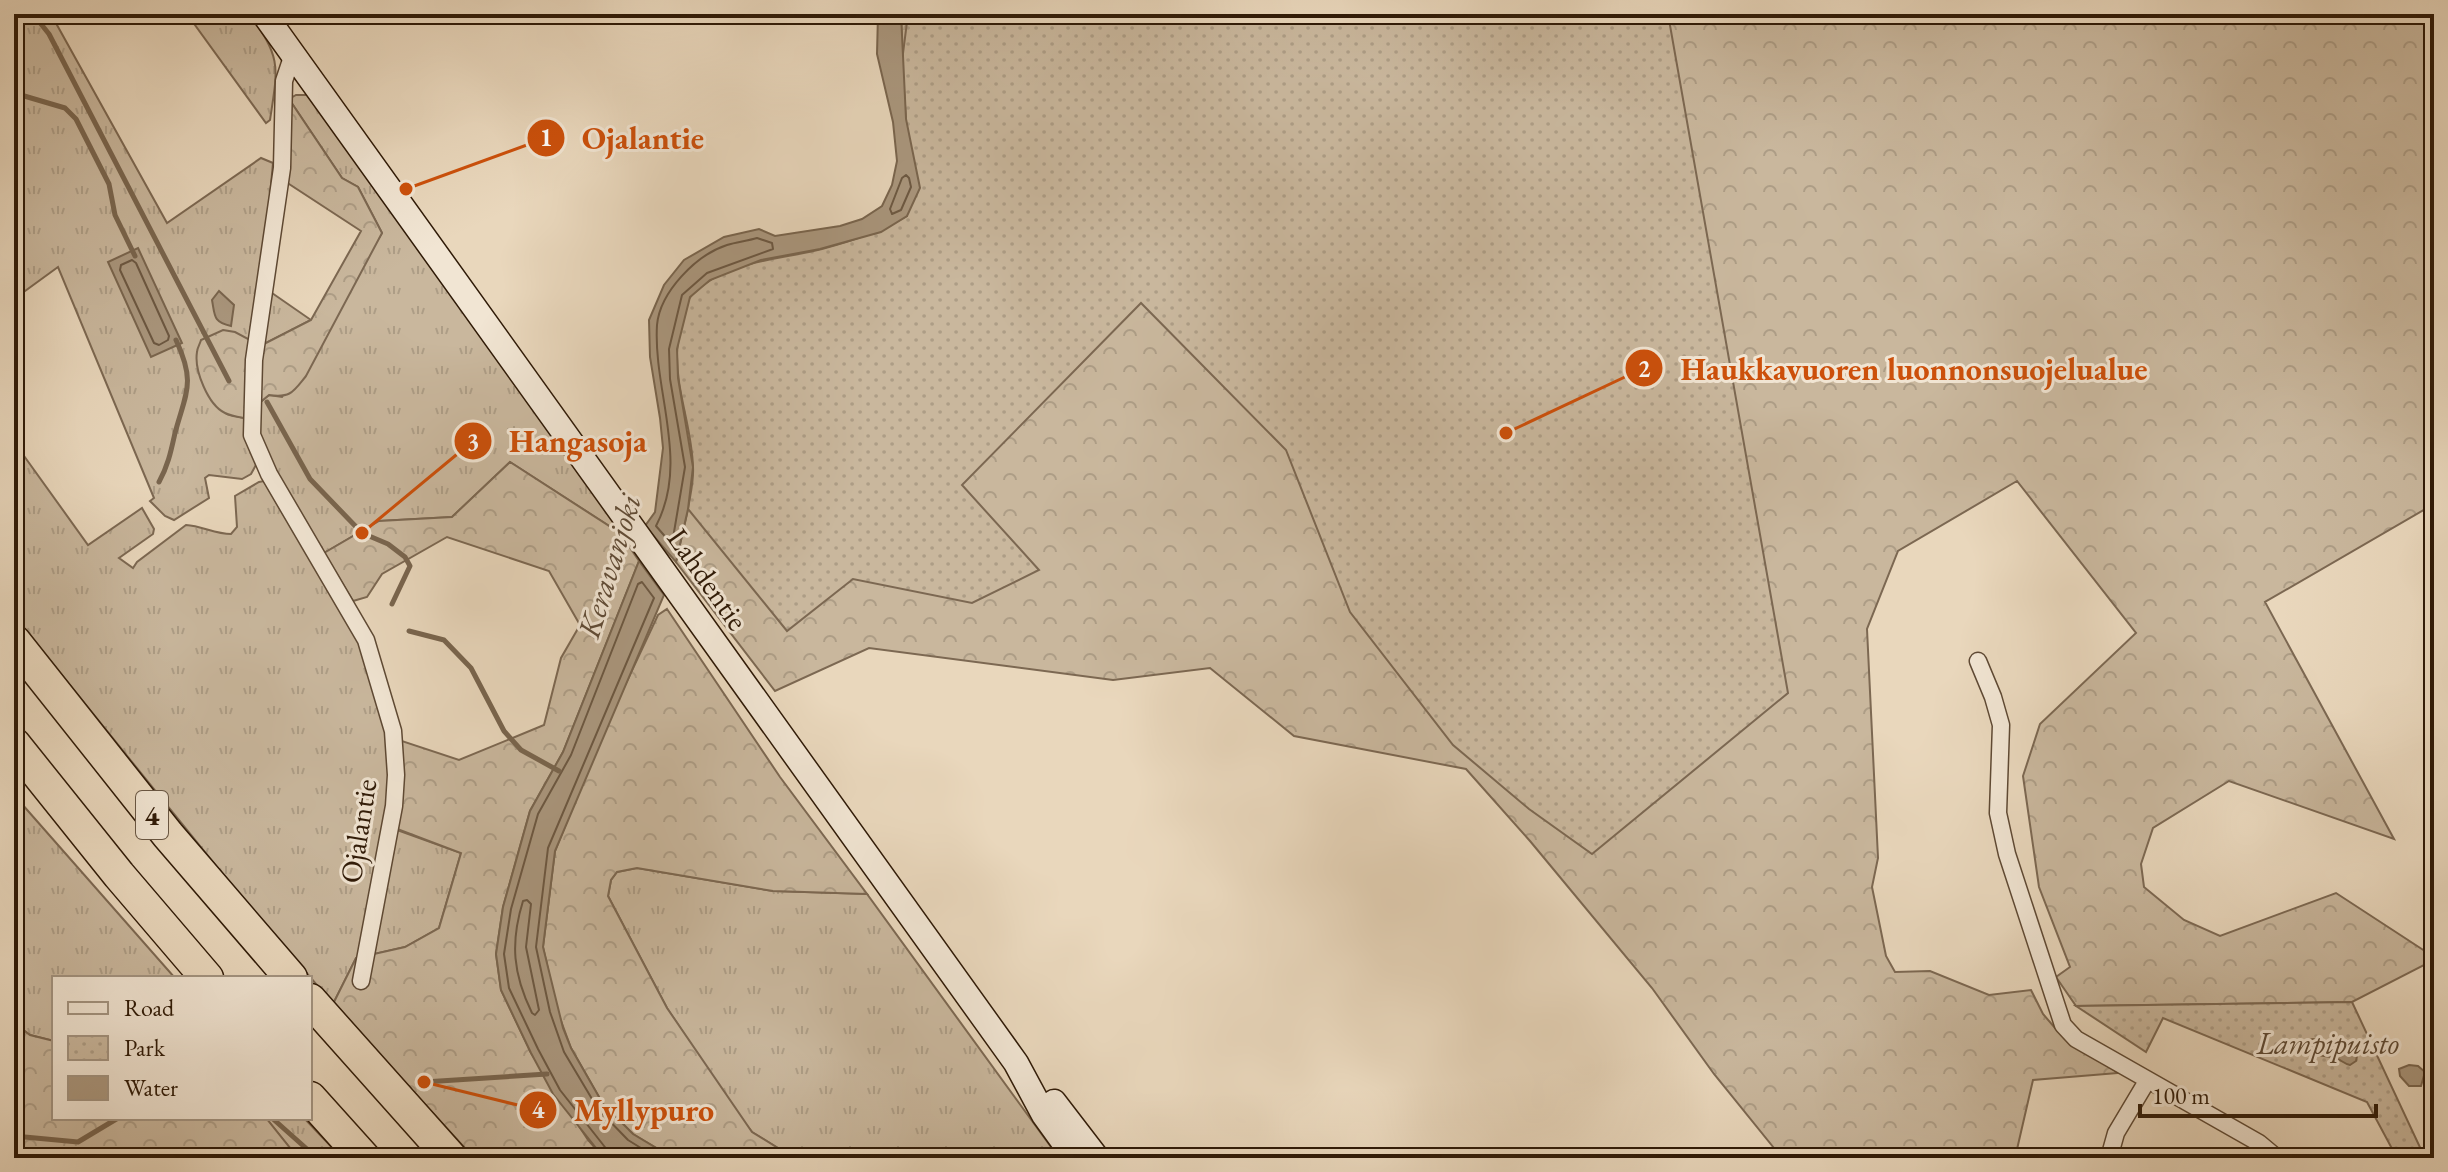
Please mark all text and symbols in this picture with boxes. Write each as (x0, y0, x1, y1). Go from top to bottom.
callout: Ojalantie (526, 110, 720, 166)
text: Ojalantie (582, 117, 704, 159)
text: 1 (540, 122, 552, 153)
callout: Haukkavuoren luonnonsuojelualue (1624, 340, 2163, 396)
text: Haukkavuoren luonnonsuojelualue (1680, 348, 2148, 390)
text: 2 (1638, 353, 1651, 384)
callout: Hangasoja (453, 413, 663, 469)
text: Hangasoja (509, 420, 648, 462)
text: 3 (467, 426, 479, 457)
water label: Keravanjoki (567, 488, 651, 644)
street label: Lahdentie (659, 520, 757, 638)
street label: Ojalantie (331, 776, 385, 886)
road number: 4 (136, 791, 168, 839)
legend (52, 976, 312, 1120)
text: Road (124, 992, 175, 1023)
park label: Lampipuisto (2256, 1024, 2399, 1063)
text: Park (124, 1032, 166, 1063)
scale bar (2140, 1068, 2376, 1118)
text: Water (124, 1072, 178, 1103)
text: 100 m (2152, 1080, 2210, 1111)
callout: Myllypuro (518, 1082, 730, 1138)
text: Myllypuro (574, 1089, 714, 1131)
text: 4 (532, 1094, 545, 1125)

